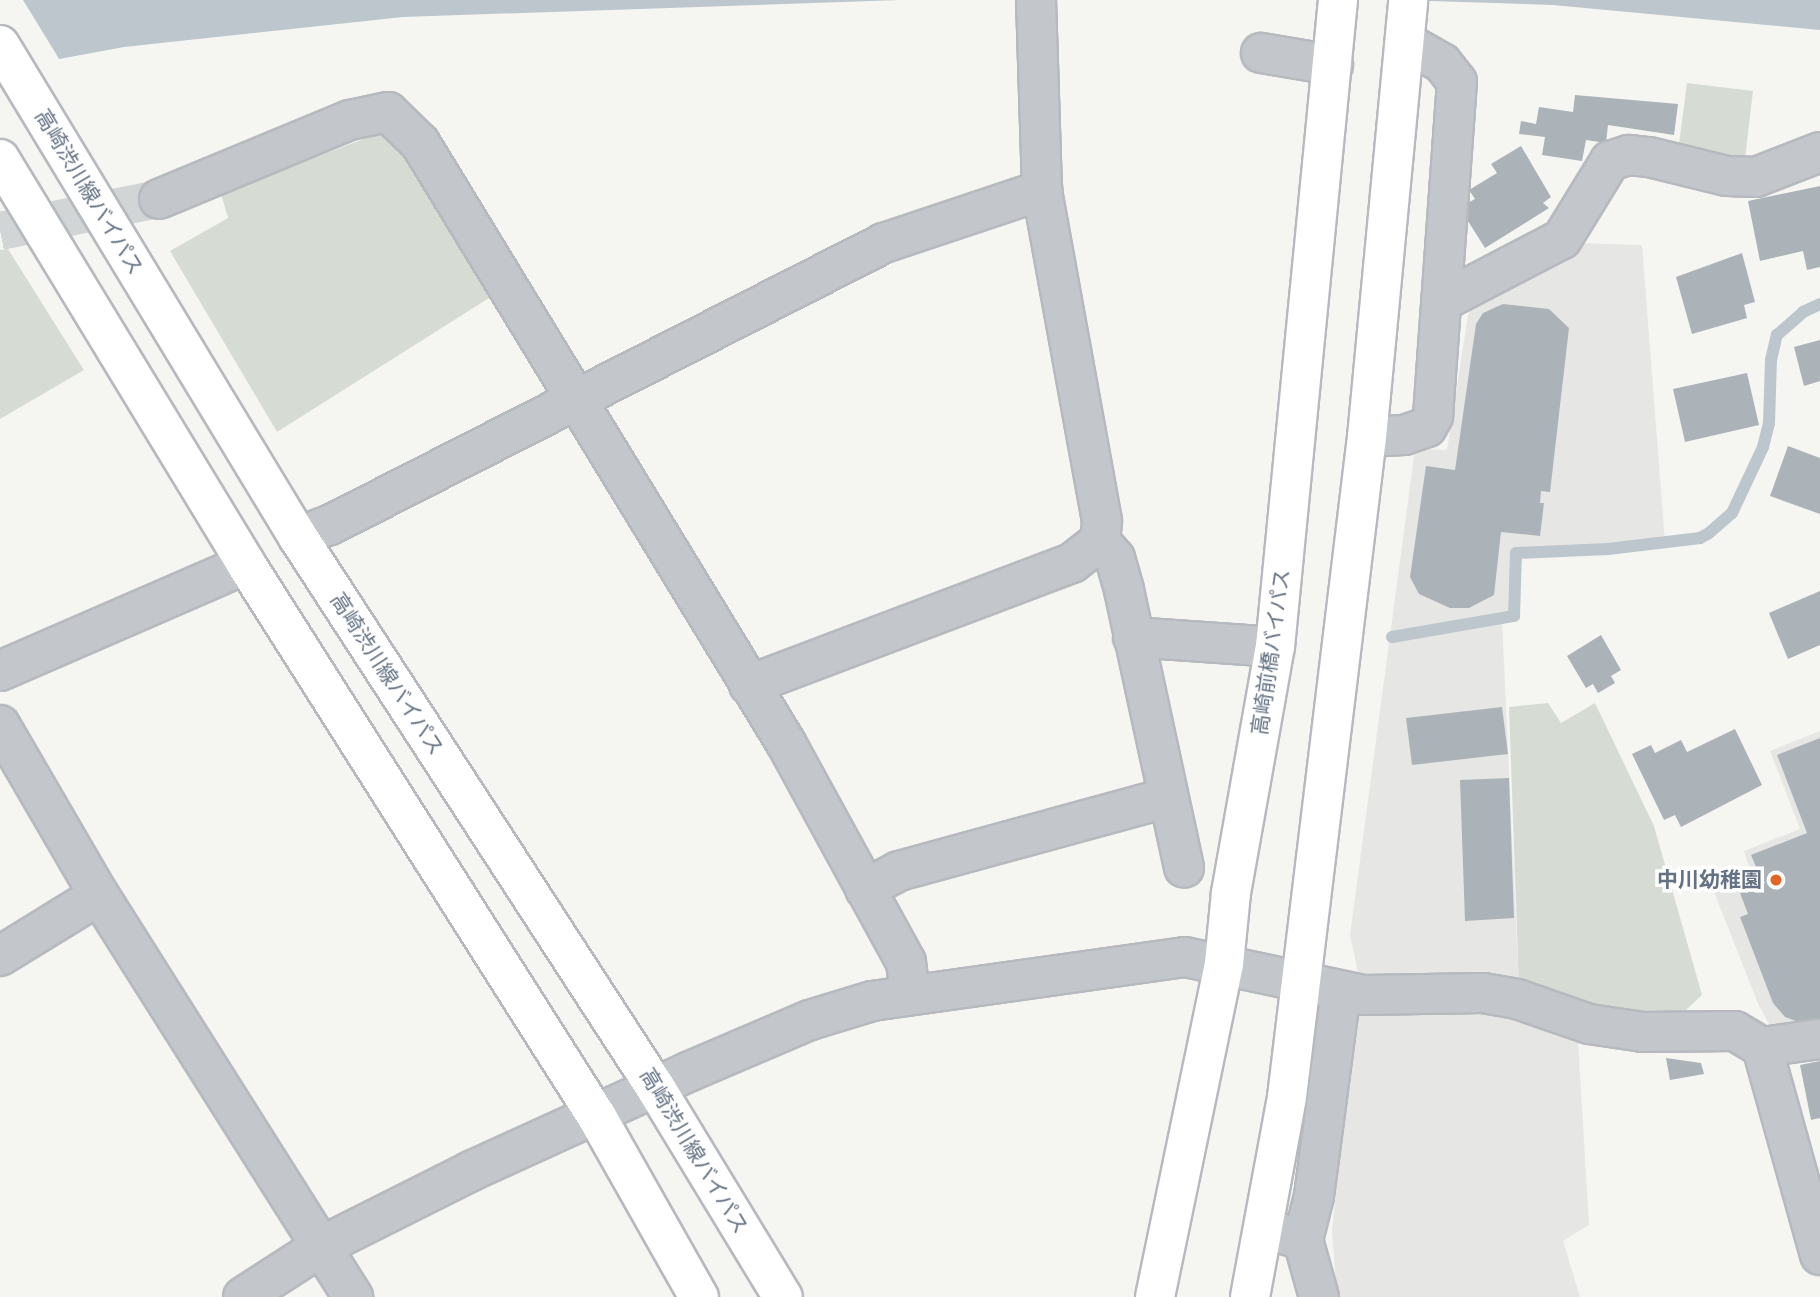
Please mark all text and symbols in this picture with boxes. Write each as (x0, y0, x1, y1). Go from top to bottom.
street label: 高崎渋川線バイパス (30, 105, 148, 279)
street label: 高崎前橋バイパス (1247, 567, 1295, 737)
street label: 高崎渋川線バイパス (325, 588, 449, 760)
place label: 中川幼稚園 (1657, 867, 1762, 893)
marker: 中川幼稚園 (1768, 872, 1784, 888)
street label: 高崎渋川線バイパス (635, 1064, 753, 1238)

